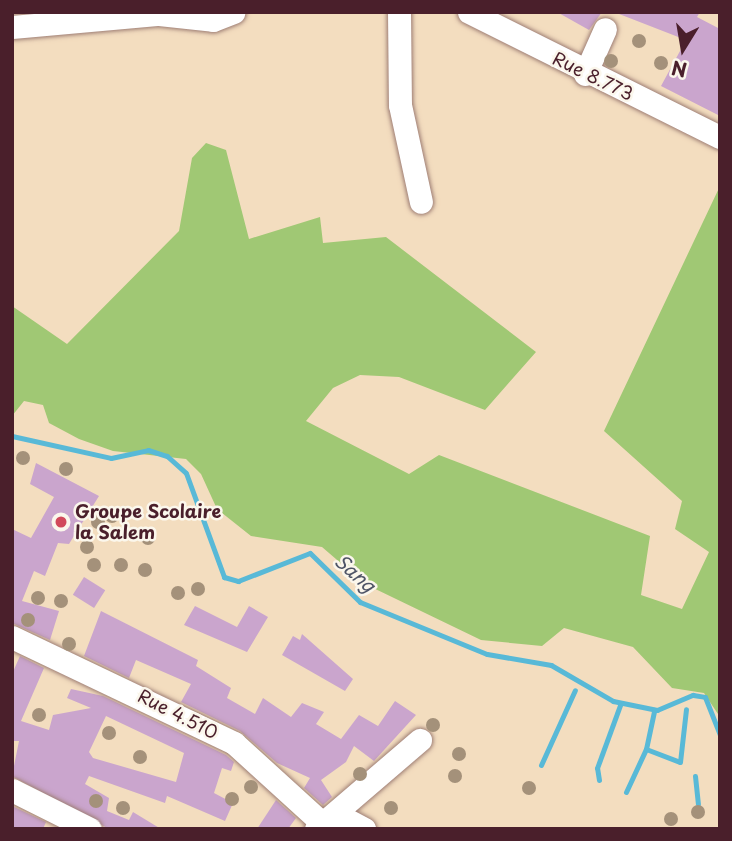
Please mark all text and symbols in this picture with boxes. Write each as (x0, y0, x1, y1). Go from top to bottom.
north arrow (648, 14, 718, 84)
street label: Rue 8.773 (549, 47, 637, 105)
text: N (669, 54, 689, 85)
place label: Groupe Scolaire la Salem (75, 501, 221, 544)
marker: Groupe Scolaire la Salem (53, 514, 69, 530)
water label: Sang (330, 549, 380, 597)
street label: Rue 4.510 (134, 684, 222, 744)

